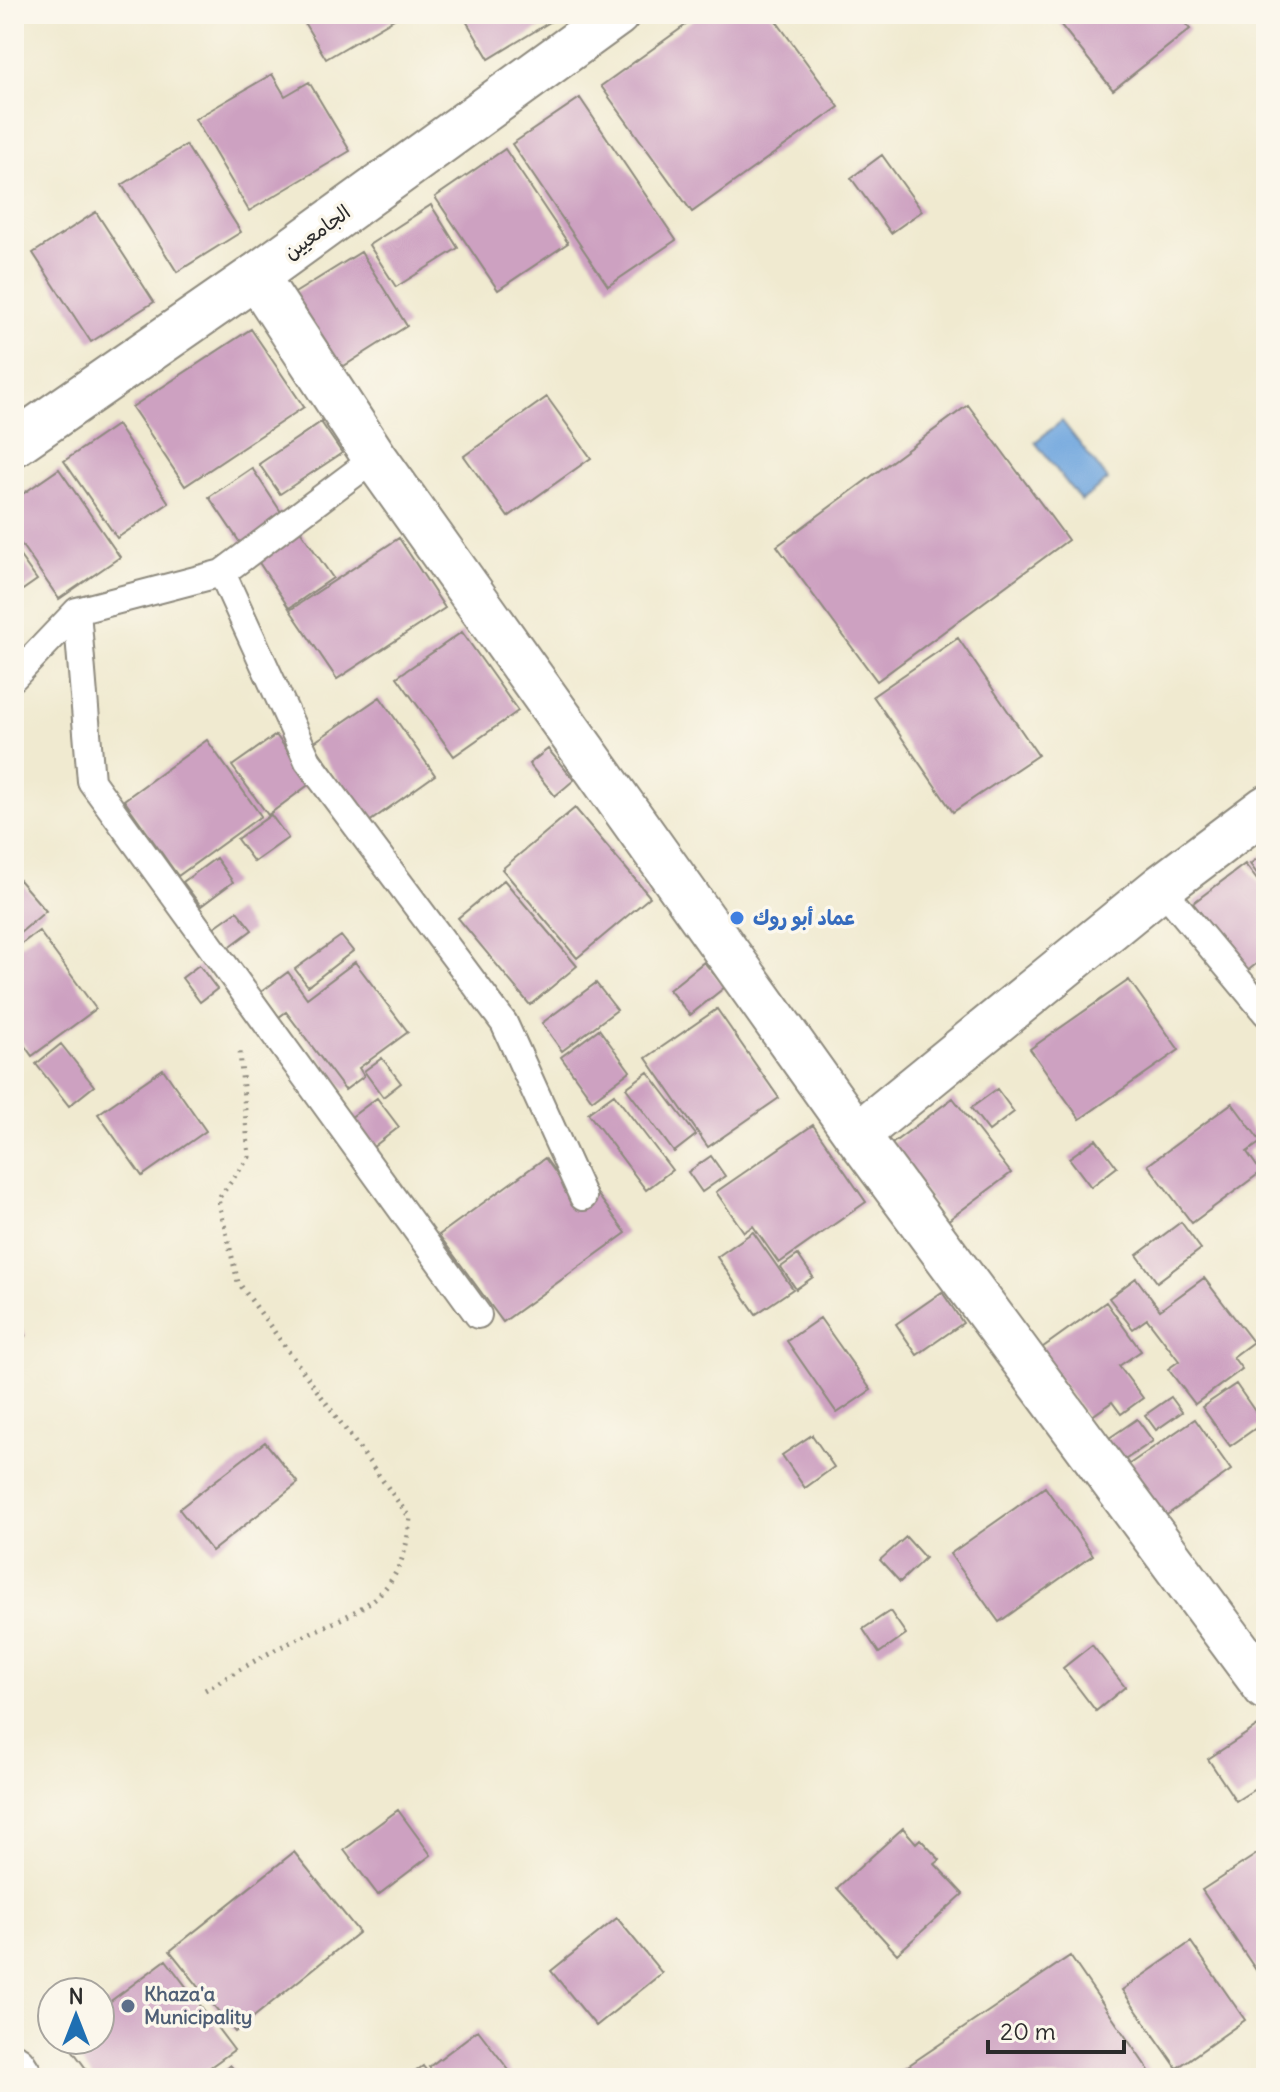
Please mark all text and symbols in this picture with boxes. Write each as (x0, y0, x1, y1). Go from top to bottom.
street label: الجامعيين (278, 199, 355, 264)
place label: عماد أبو روك (753, 905, 856, 931)
marker: عماد أبو روك (728, 909, 746, 927)
north arrow (36, 1976, 116, 2056)
place label: Khaza'a Municipality (144, 1981, 252, 2029)
text: N (68, 1982, 84, 2010)
marker: Khaza'a Municipality (119, 1997, 137, 2015)
scale bar (988, 2004, 1124, 2054)
text: 20 m (1000, 2016, 1056, 2046)

